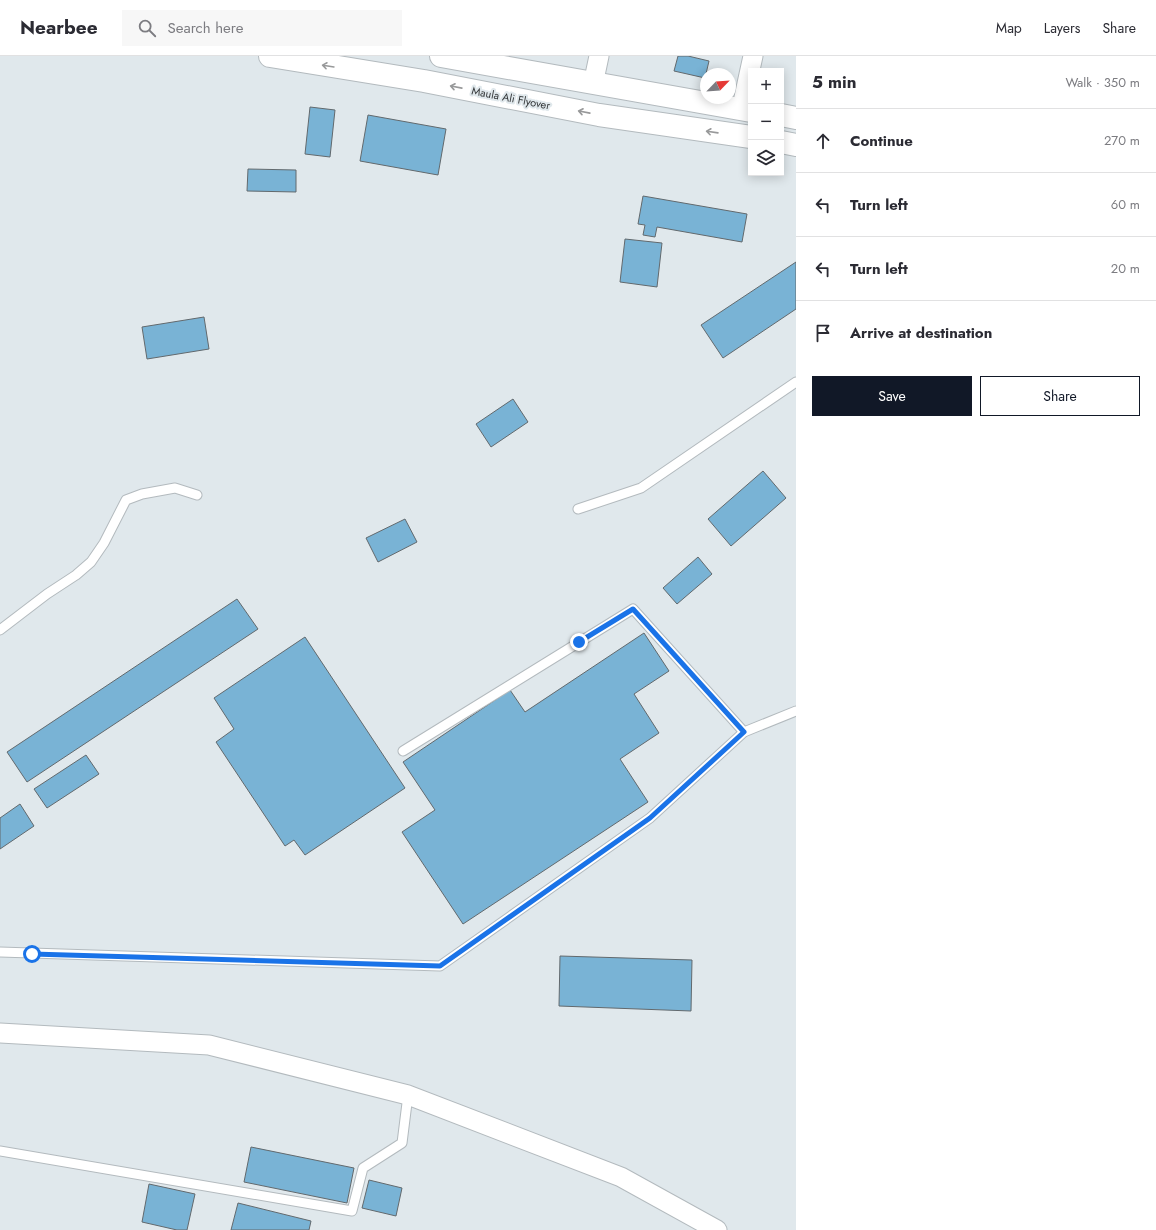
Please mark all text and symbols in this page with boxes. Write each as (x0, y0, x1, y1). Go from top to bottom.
search box (122, 10, 402, 46)
text: Nearbee (20, 14, 98, 41)
icon: search (136, 17, 158, 39)
text: Search here (168, 17, 243, 39)
text: Map (996, 18, 1022, 38)
text: Layers (1044, 18, 1080, 38)
text: Share (1102, 18, 1136, 38)
one-way arrow (322, 62, 335, 70)
north arrow (700, 68, 736, 104)
map controls (748, 68, 784, 176)
button: + (748, 68, 784, 104)
text: 5 min (812, 70, 856, 94)
text: Walk · 350 m (1065, 73, 1140, 92)
one-way arrow (450, 83, 463, 91)
street label: Maula Ali Flyover (470, 83, 552, 113)
button: − (748, 104, 784, 140)
one-way arrow (578, 108, 591, 116)
one-way arrow (706, 128, 719, 136)
icon: ahead (812, 130, 834, 152)
text: Continue (850, 130, 913, 152)
text: 270 m (1104, 131, 1140, 150)
button: layers (748, 140, 784, 176)
icon: left (812, 194, 834, 216)
text: Turn left (850, 194, 908, 216)
text: 60 m (1111, 195, 1140, 214)
icon: left (812, 258, 834, 280)
text: Turn left (850, 258, 908, 280)
text: 20 m (1111, 259, 1140, 278)
icon: arrive (812, 322, 834, 344)
text: Arrive at destination (850, 322, 992, 344)
button: Save (812, 376, 972, 416)
button: Share (980, 376, 1140, 416)
route end (570, 633, 588, 651)
route start (23, 945, 41, 963)

